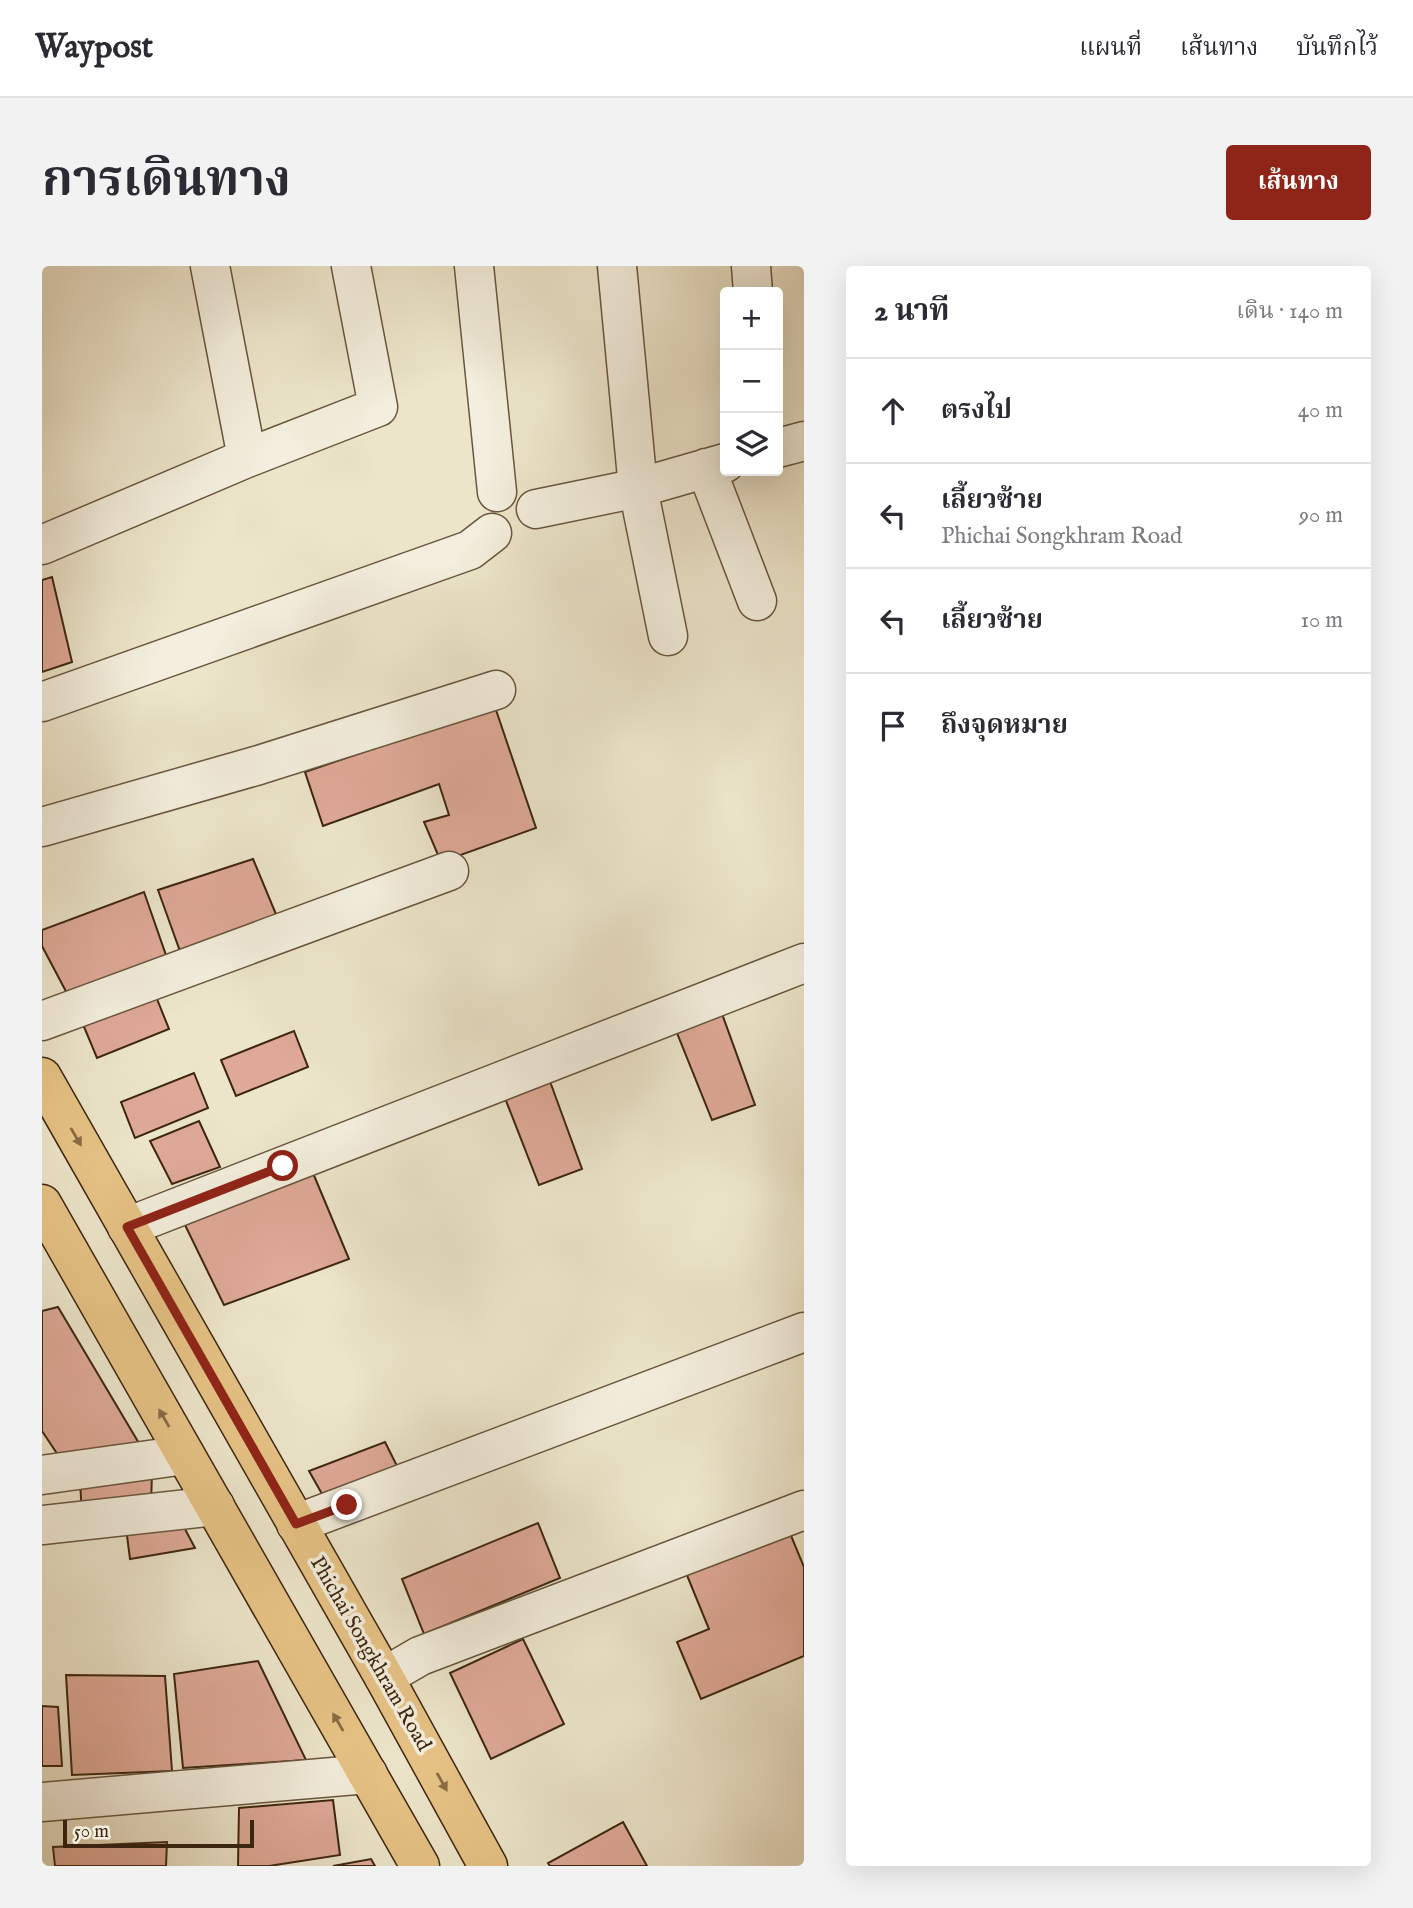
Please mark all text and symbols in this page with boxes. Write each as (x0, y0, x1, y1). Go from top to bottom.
text: Waypost (35, 27, 153, 69)
text: แผนที่ (1079, 33, 1142, 64)
text: เส้นทาง (1180, 33, 1258, 64)
text: บันทึกไว้ (1296, 33, 1378, 64)
button: เส้นทาง (1226, 145, 1371, 220)
text: การเดินทาง (42, 151, 291, 213)
map controls (720, 287, 783, 476)
button: + (720, 287, 783, 350)
text: 2 นาที (874, 293, 949, 331)
text: เดิน · 140 m (1236, 297, 1343, 326)
button: − (720, 350, 783, 413)
icon: ahead (874, 392, 912, 430)
text: ตรงไป (941, 394, 1012, 427)
text: 40 m (1298, 396, 1343, 425)
button: layers (720, 413, 783, 476)
text: เลี้ยวซ้าย (941, 484, 1043, 517)
icon: left (874, 497, 912, 535)
text: 90 m (1299, 501, 1343, 530)
text: Phichai Songkhram Road (941, 522, 1182, 551)
icon: left (874, 602, 912, 640)
text: เลี้ยวซ้าย (941, 604, 1043, 637)
text: 10 m (1300, 606, 1343, 635)
icon: arrive (874, 707, 912, 745)
text: ถึงจุดหมาย (941, 709, 1068, 742)
one-way arrow (70, 1127, 82, 1147)
route start (267, 1150, 298, 1181)
one-way arrow (158, 1408, 170, 1427)
route end (331, 1489, 362, 1520)
street label: Phichai Songkhram Road (303, 1552, 437, 1757)
one-way arrow (332, 1712, 344, 1731)
one-way arrow (436, 1772, 448, 1792)
scale bar (63, 1817, 254, 1849)
text: 50 m (74, 1820, 109, 1844)

